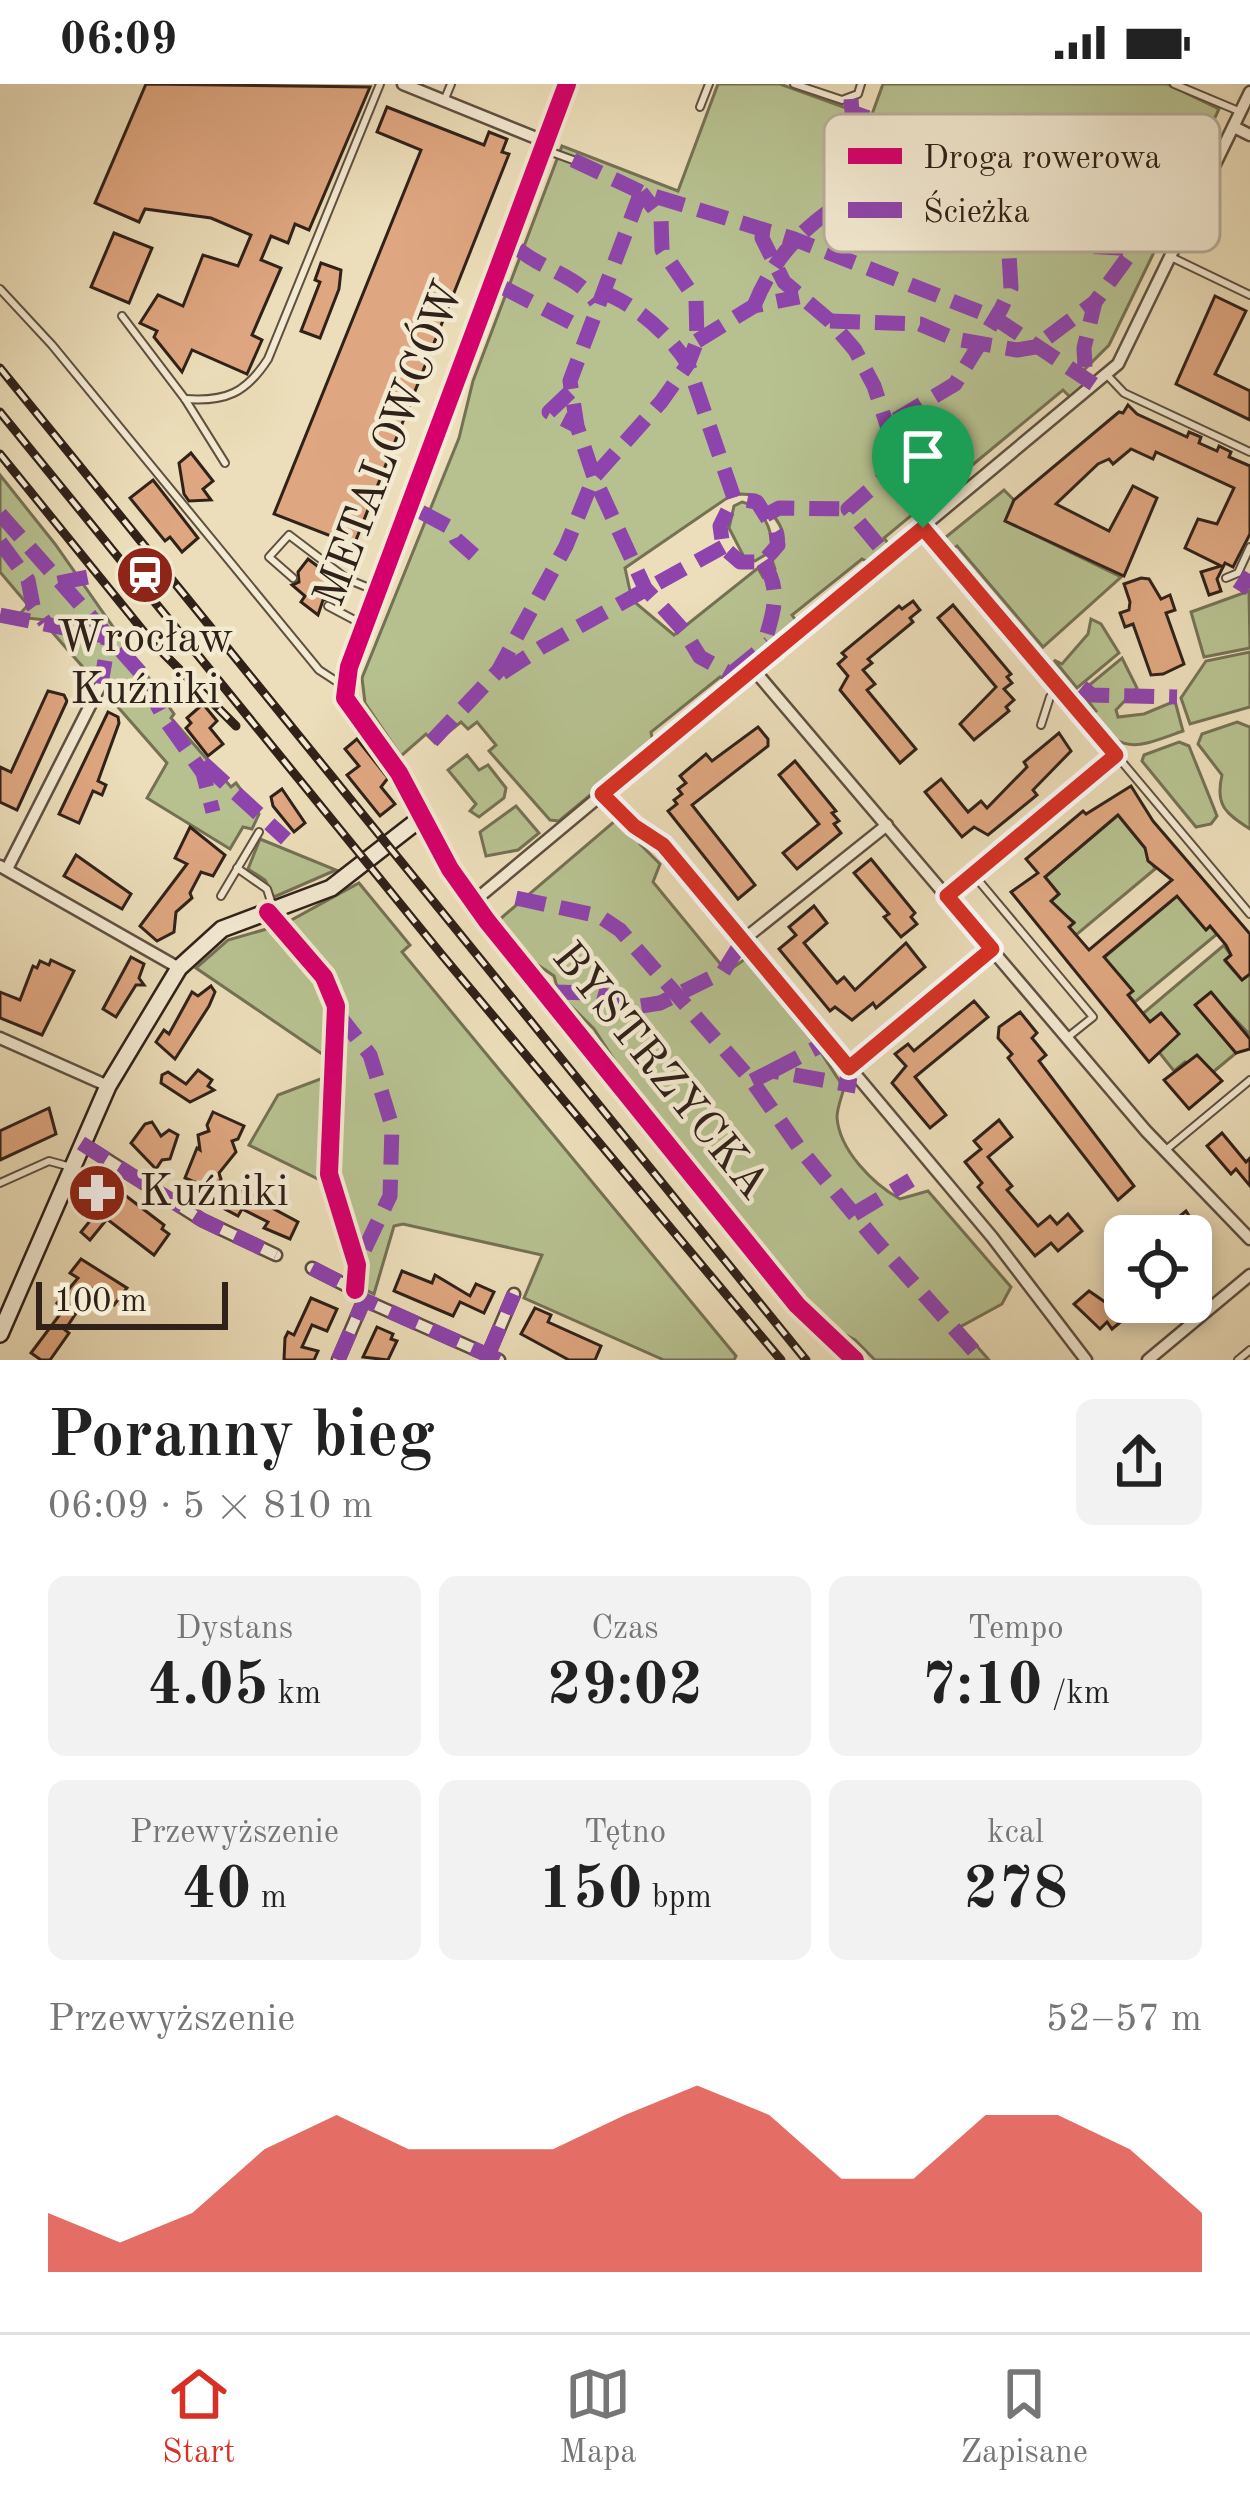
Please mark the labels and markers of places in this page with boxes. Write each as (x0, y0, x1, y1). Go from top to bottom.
pin (872, 405, 974, 528)
station icon: Wrocław Kuźniki (114, 544, 176, 606)
place label: Wrocław Kuźniki (57, 617, 233, 714)
pharmacy icon: Kuźniki (66, 1162, 128, 1224)
place label: Kuźniki (139, 1171, 289, 1216)

